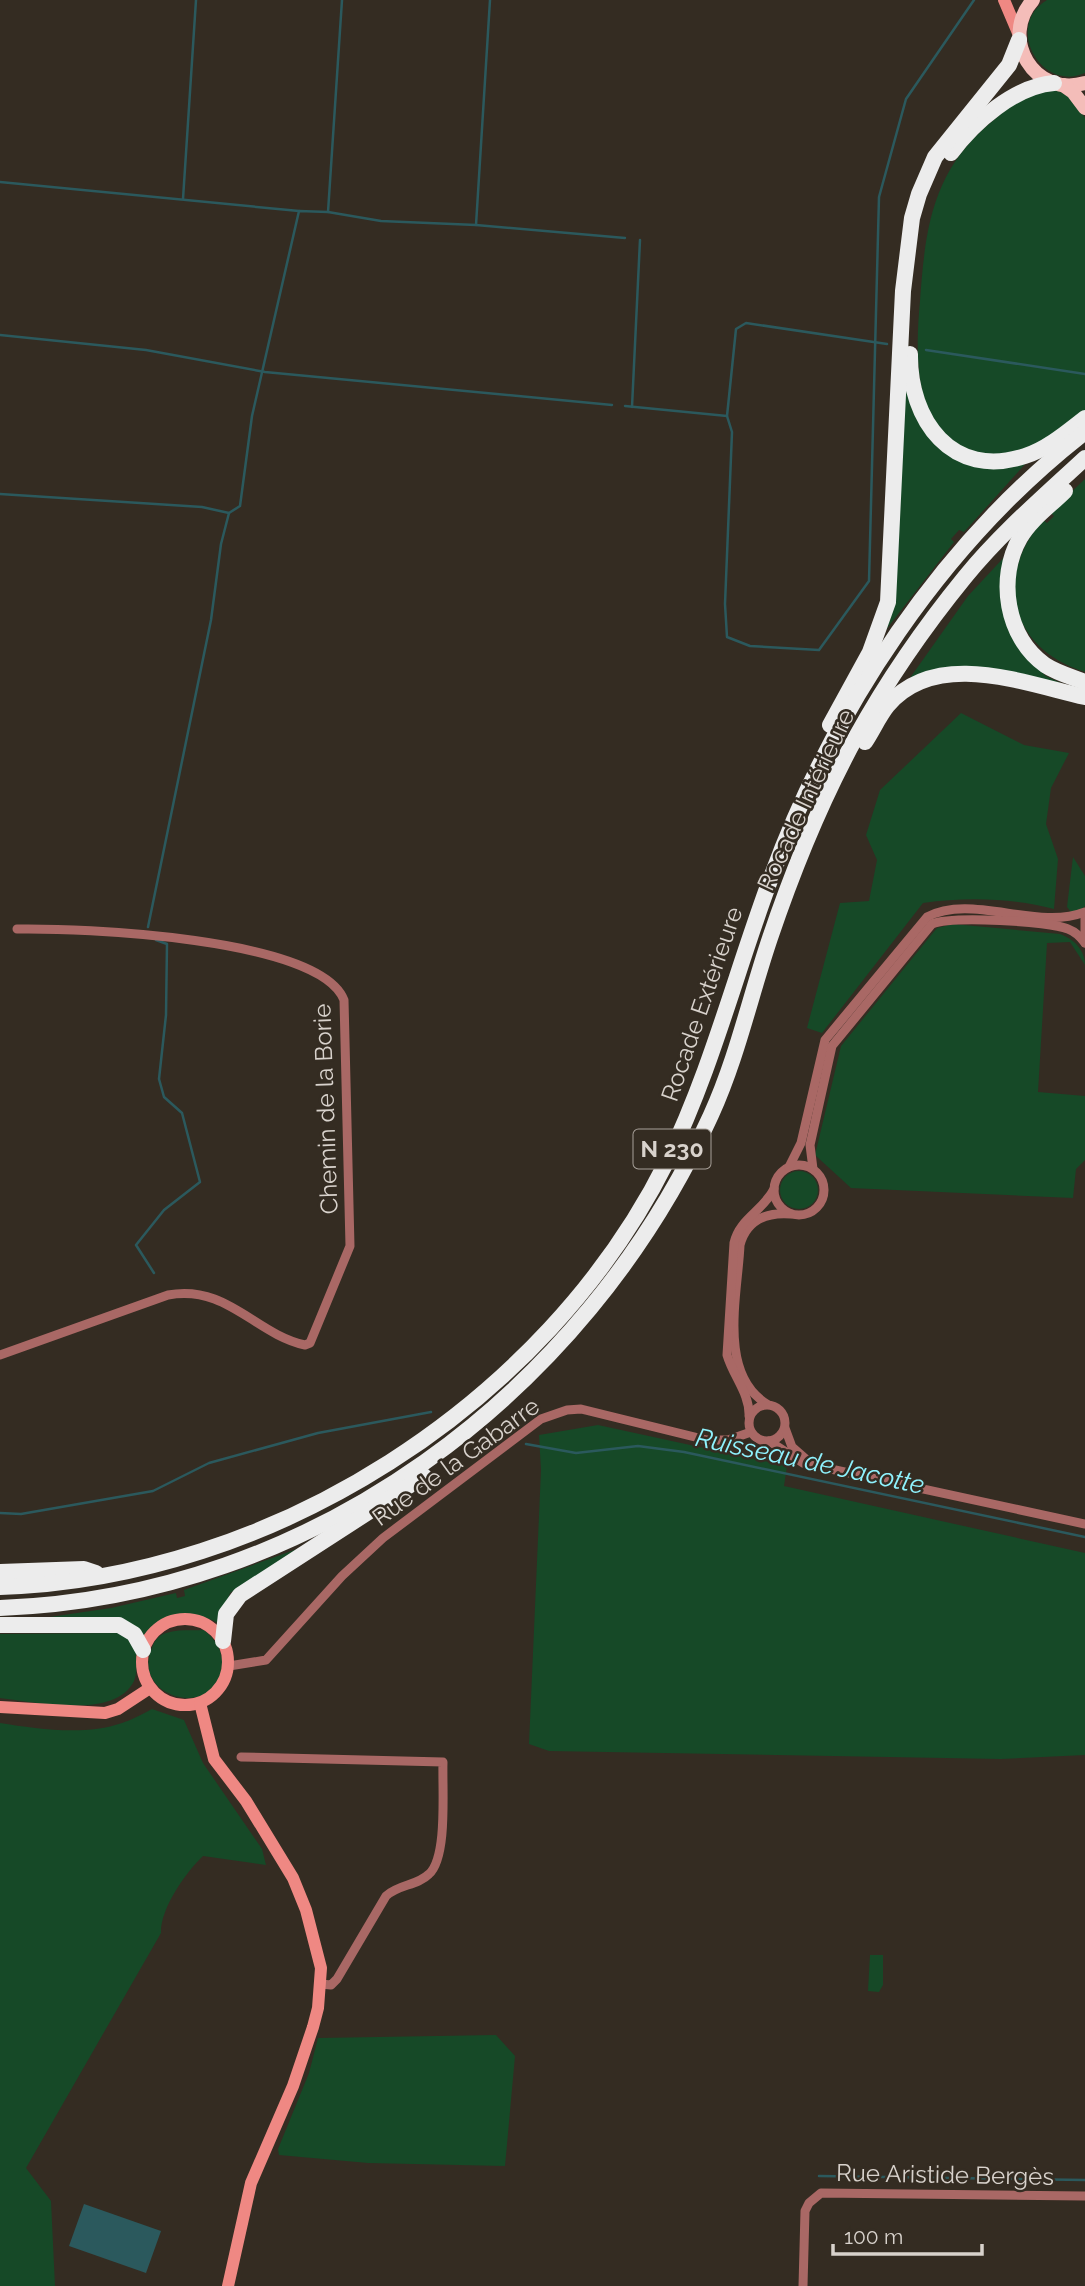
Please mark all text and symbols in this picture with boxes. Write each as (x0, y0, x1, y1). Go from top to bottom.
street label: Rocade Intérieure (751, 704, 860, 895)
street label: Rocade Extérieure (655, 903, 748, 1105)
street label: Chemin de la Borie (307, 1003, 344, 1215)
road number: N 230 (634, 1130, 710, 1168)
street label: Rue de la Gabarre (366, 1391, 545, 1532)
water label: Ruisseau de Jacotte (693, 1422, 927, 1500)
street label: Rue Aristide Bergès (836, 2158, 1054, 2191)
scale bar (833, 2212, 982, 2256)
text: 100 m (844, 2224, 903, 2249)

